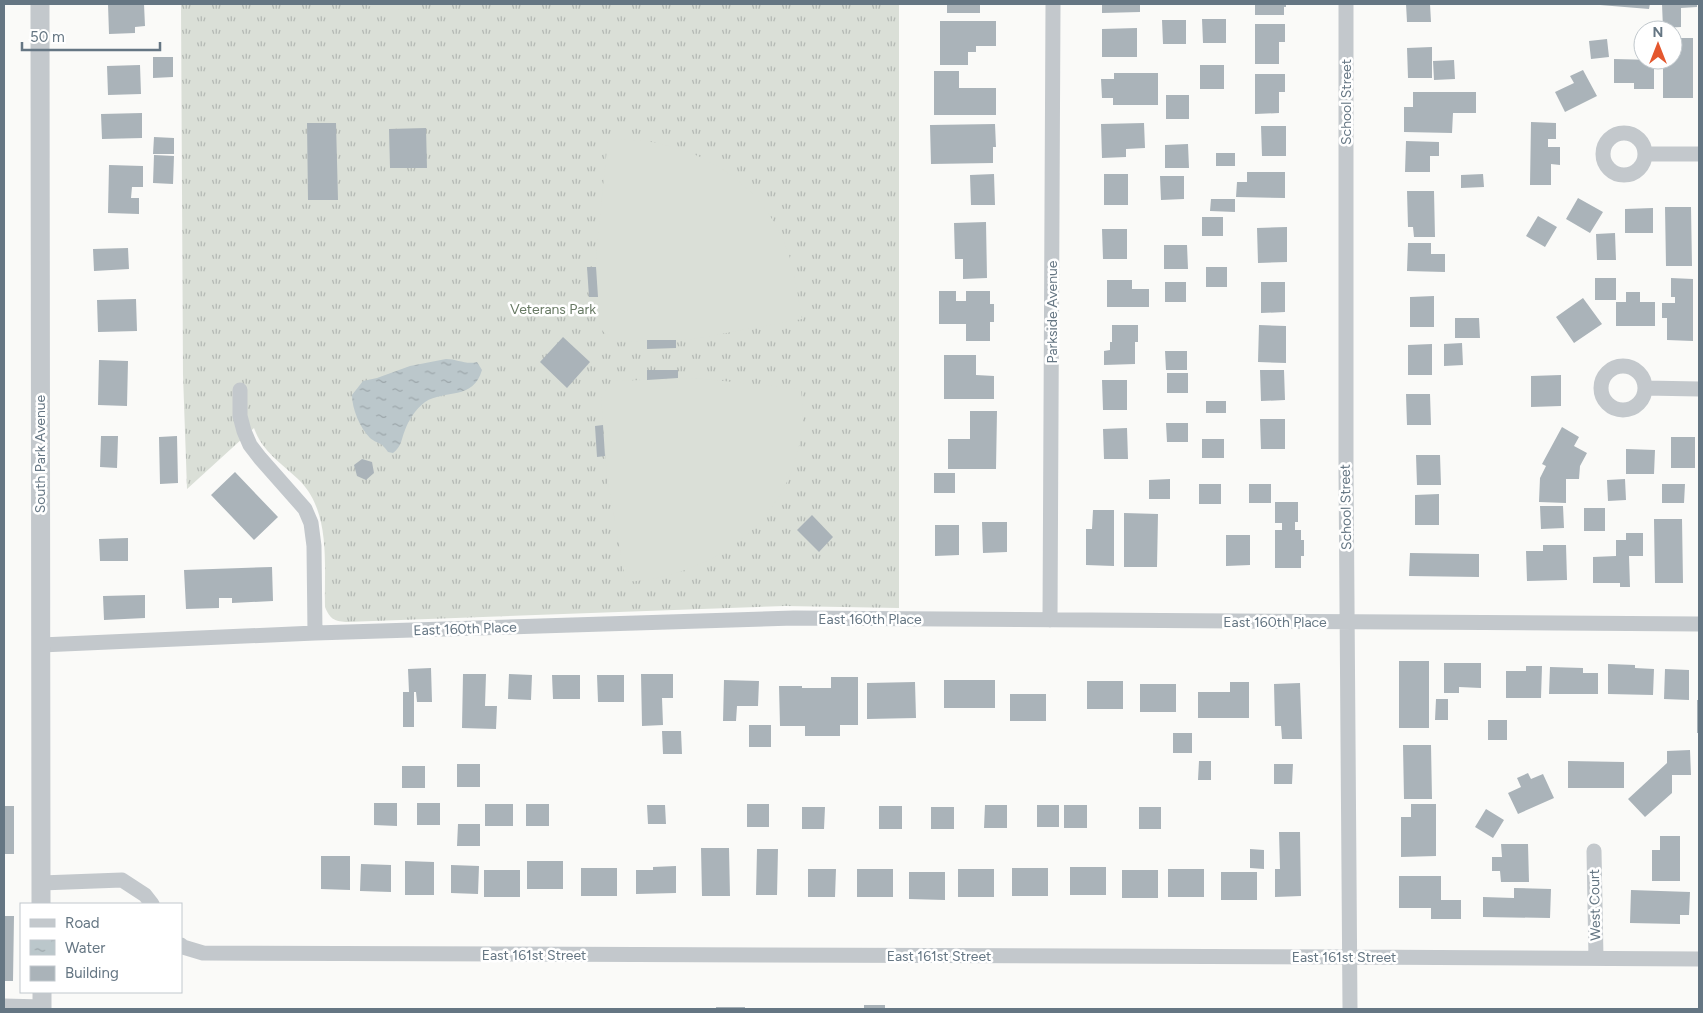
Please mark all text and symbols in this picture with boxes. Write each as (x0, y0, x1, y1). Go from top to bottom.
scale bar (22, 20, 160, 52)
north arrow (1633, 20, 1683, 70)
text: N (1653, 24, 1663, 41)
text: 50 m (30, 28, 65, 46)
street label: School Street (1338, 59, 1355, 145)
street label: Parkside Avenue (1044, 260, 1061, 364)
park label: Veterans Park (510, 301, 596, 318)
street label: South Park Avenue (32, 394, 49, 513)
street label: School Street (1337, 464, 1355, 550)
street label: East 160th Place (818, 611, 922, 628)
street label: East 160th Place (1223, 614, 1327, 631)
street label: East 160th Place (413, 619, 517, 639)
street label: West Court (1586, 869, 1604, 941)
legend (20, 903, 182, 993)
text: Road (65, 914, 100, 932)
text: Water (65, 939, 105, 957)
street label: East 161st Street (482, 947, 586, 964)
street label: East 161st Street (887, 948, 991, 965)
street label: East 161st Street (1292, 949, 1396, 966)
text: Building (65, 964, 119, 982)

